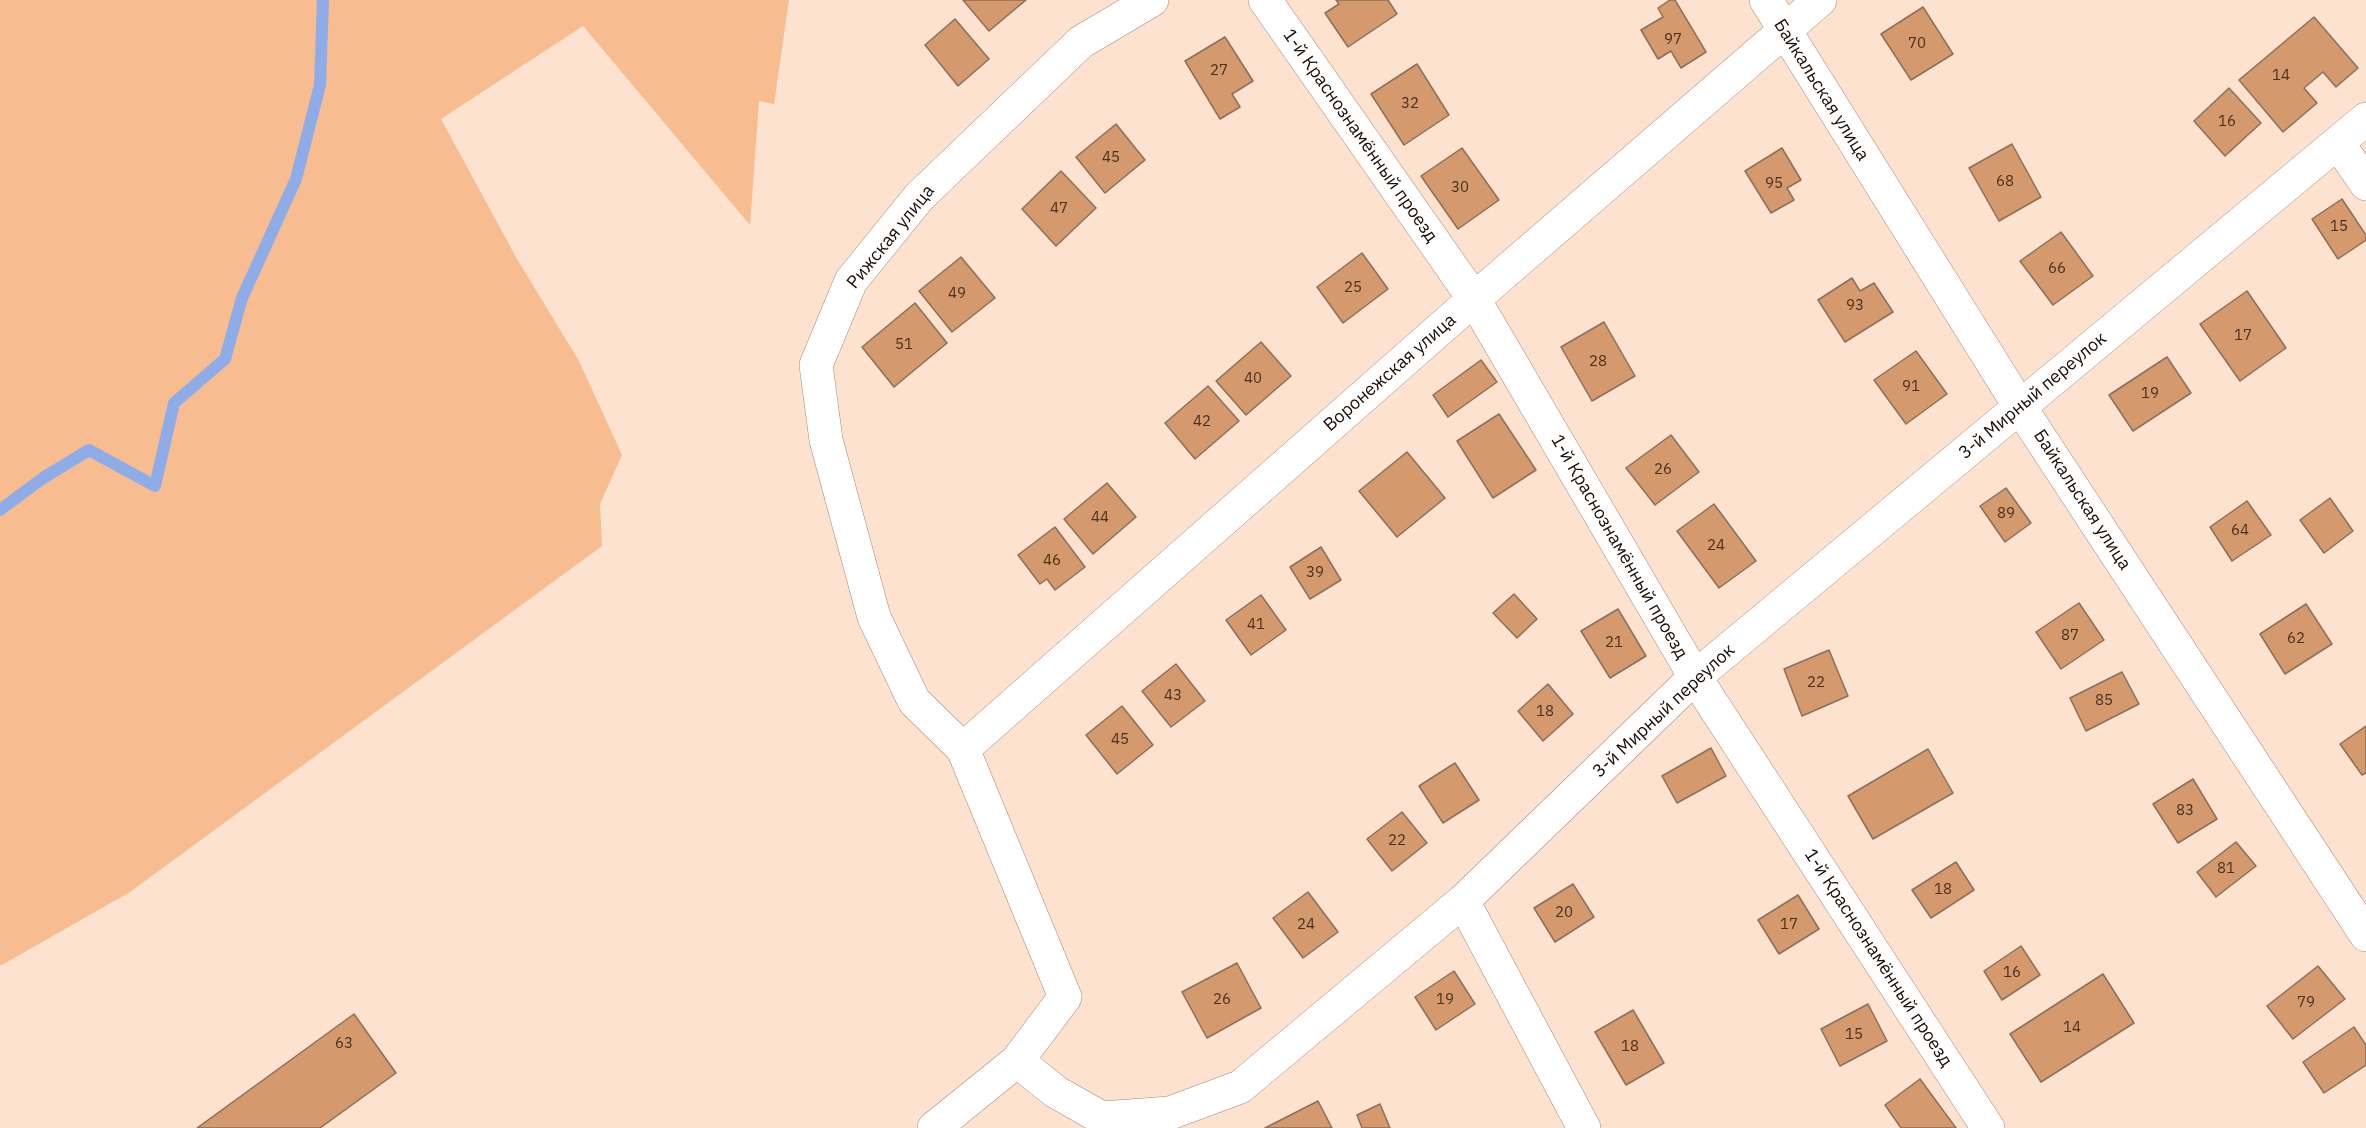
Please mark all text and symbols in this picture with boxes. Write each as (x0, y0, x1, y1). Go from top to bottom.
street label: Байкальская улица (1769, 15, 1873, 165)
street label: 1-й Краснознамённый проезд (1278, 25, 1442, 247)
house number: 97 (1664, 31, 1682, 49)
house number: 70 (1908, 35, 1926, 53)
house number: 27 (1210, 62, 1228, 80)
house number: 14 (2272, 67, 2290, 85)
house number: 32 (1401, 95, 1419, 113)
house number: 16 (2218, 113, 2236, 131)
house number: 45 (1102, 149, 1120, 167)
house number: 68 (1996, 173, 2014, 191)
house number: 95 (1765, 175, 1783, 193)
house number: 30 (1451, 179, 1469, 197)
street label: Рижская улица (843, 181, 939, 293)
house number: 47 (1050, 200, 1068, 218)
house number: 15 (2330, 218, 2348, 236)
house number: 66 (2048, 260, 2066, 278)
house number: 25 (1344, 279, 1362, 297)
house number: 49 (948, 285, 966, 303)
house number: 93 (1846, 297, 1864, 315)
street label: Воронежская улица (1319, 310, 1461, 436)
house number: 17 (2234, 327, 2252, 345)
street label: 3-й Мирный переулок (1955, 328, 2111, 464)
house number: 51 (895, 336, 913, 354)
house number: 28 (1589, 353, 1607, 371)
house number: 40 (1244, 370, 1262, 388)
house number: 91 (1902, 378, 1920, 396)
house number: 19 (2141, 385, 2159, 403)
house number: 42 (1193, 413, 1211, 431)
street label: Байкальская улица (2029, 426, 2135, 574)
street label: 1-й Краснознамённый проезд (1546, 431, 1692, 663)
house number: 26 (1654, 461, 1672, 479)
house number: 89 (1997, 505, 2015, 523)
house number: 44 (1091, 509, 1109, 527)
house number: 64 (2231, 522, 2249, 540)
house number: 24 (1707, 537, 1725, 555)
house number: 46 (1043, 552, 1061, 570)
house number: 39 (1306, 564, 1324, 582)
house number: 41 (1247, 616, 1265, 634)
house number: 87 (2061, 627, 2079, 645)
house number: 62 (2287, 630, 2305, 648)
house number: 21 (1605, 634, 1623, 652)
street label: 3-й Мирный переулок (1589, 640, 1739, 782)
house number: 22 (1807, 674, 1825, 692)
house number: 43 (1164, 687, 1182, 705)
house number: 85 (2095, 692, 2113, 710)
house number: 18 (1536, 703, 1554, 721)
house number: 45 (1111, 731, 1129, 749)
house number: 83 (2176, 802, 2194, 820)
house number: 22 (1388, 832, 1406, 850)
street label: 1-й Краснознамённый проезд (1799, 845, 1957, 1071)
house number: 81 (2217, 860, 2235, 878)
house number: 18 (1934, 881, 1952, 899)
house number: 20 (1555, 904, 1573, 922)
house number: 24 (1297, 916, 1315, 934)
house number: 17 (1780, 916, 1798, 934)
house number: 16 (2003, 964, 2021, 982)
house number: 26 (1213, 991, 1231, 1009)
house number: 19 (1436, 991, 1454, 1009)
house number: 79 (2297, 994, 2315, 1012)
house number: 14 (2063, 1019, 2081, 1037)
house number: 15 (1845, 1026, 1863, 1044)
house number: 63 (335, 1035, 353, 1053)
house number: 18 (1621, 1038, 1639, 1056)

